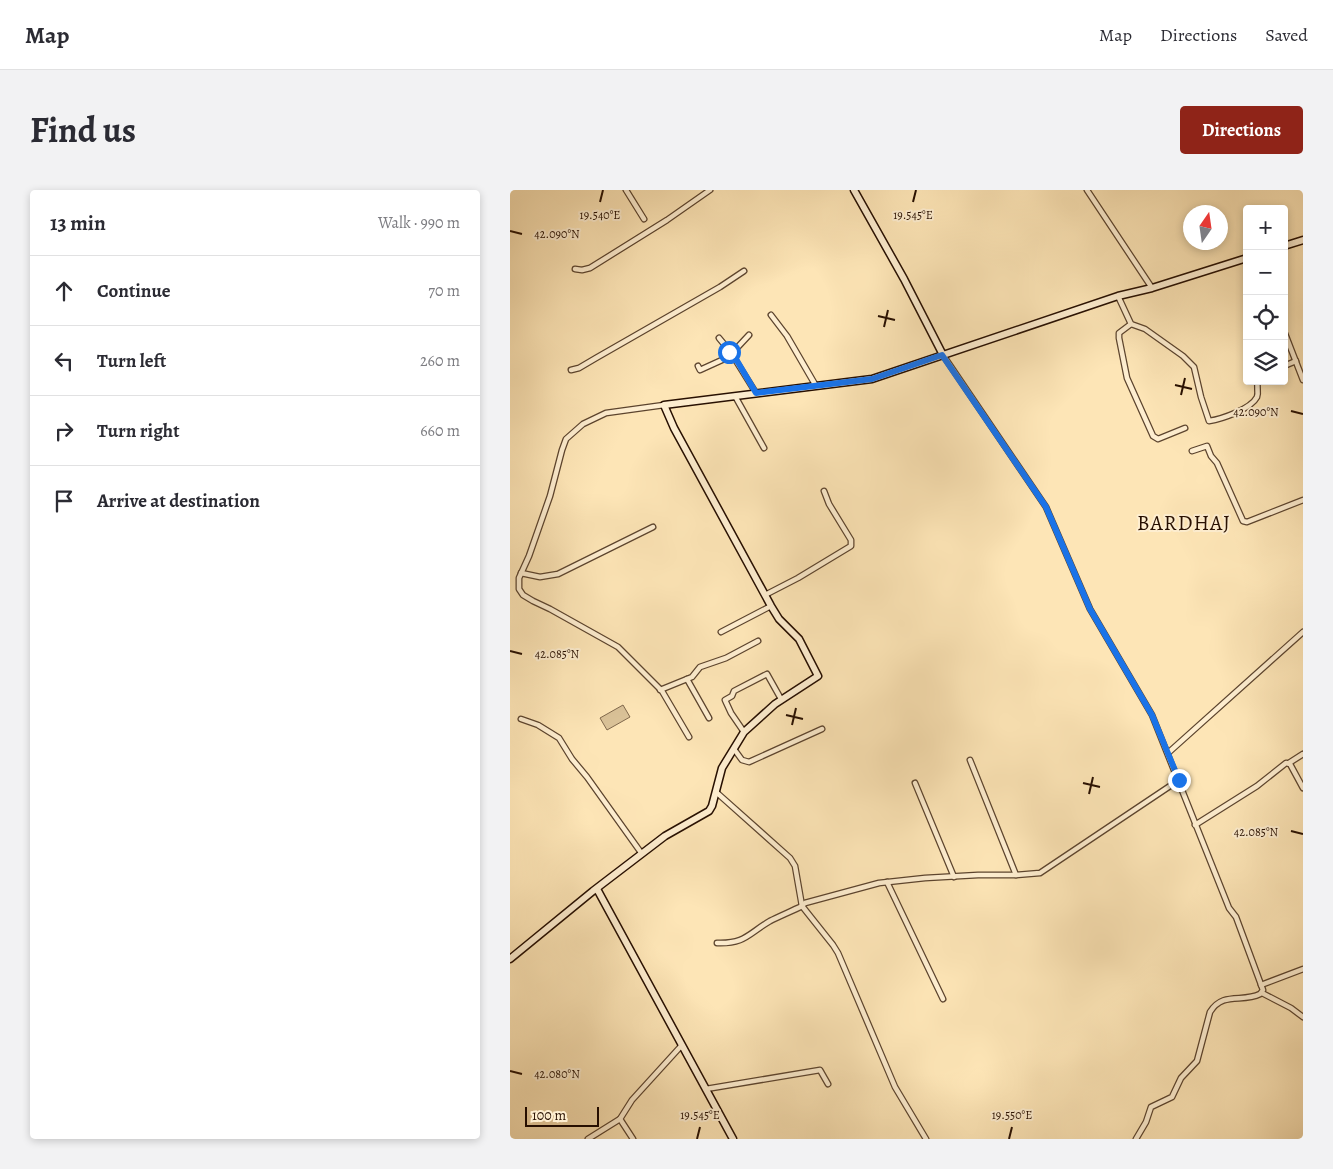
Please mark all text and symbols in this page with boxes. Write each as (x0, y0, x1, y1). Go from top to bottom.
text: Map (25, 19, 69, 51)
text: Map (1099, 23, 1132, 47)
text: Directions (1160, 23, 1237, 47)
text: Saved (1265, 23, 1308, 47)
text: Find us (30, 106, 136, 154)
button: Directions (1180, 106, 1303, 154)
north arrow (1183, 205, 1228, 250)
map controls (1243, 205, 1288, 385)
button: + (1243, 205, 1288, 250)
text: 19.540°E (580, 207, 620, 223)
text: 19.545°E (893, 207, 933, 223)
text: 13 min (50, 209, 106, 237)
text: Walk · 990 m (378, 212, 460, 234)
text: 42.090°N (534, 226, 580, 242)
button: − (1243, 250, 1288, 295)
icon: ahead (50, 277, 78, 305)
text: Continue (97, 278, 171, 304)
text: 70 m (428, 280, 460, 302)
button: locate (1243, 295, 1288, 340)
button: layers (1243, 340, 1288, 385)
route start (718, 341, 741, 364)
icon: left (50, 347, 78, 375)
text: Turn left (97, 348, 166, 374)
text: 260 m (420, 350, 460, 372)
text: 42.090°N (1233, 404, 1279, 420)
icon: right (50, 417, 78, 445)
text: Turn right (97, 418, 179, 444)
text: 660 m (420, 420, 460, 442)
icon: arrive (50, 487, 78, 515)
text: Arrive at destination (97, 488, 260, 514)
district label: BARDHAJ (1137, 509, 1231, 537)
text: 42.085°N (535, 646, 580, 662)
route end (1168, 769, 1191, 792)
text: 42.085°N (1234, 824, 1279, 840)
text: 42.080°N (534, 1066, 580, 1082)
scale bar (525, 1104, 599, 1127)
text: 100 m (532, 1106, 566, 1125)
text: 19.545°E (680, 1107, 720, 1123)
text: 19.550°E (992, 1107, 1032, 1123)

